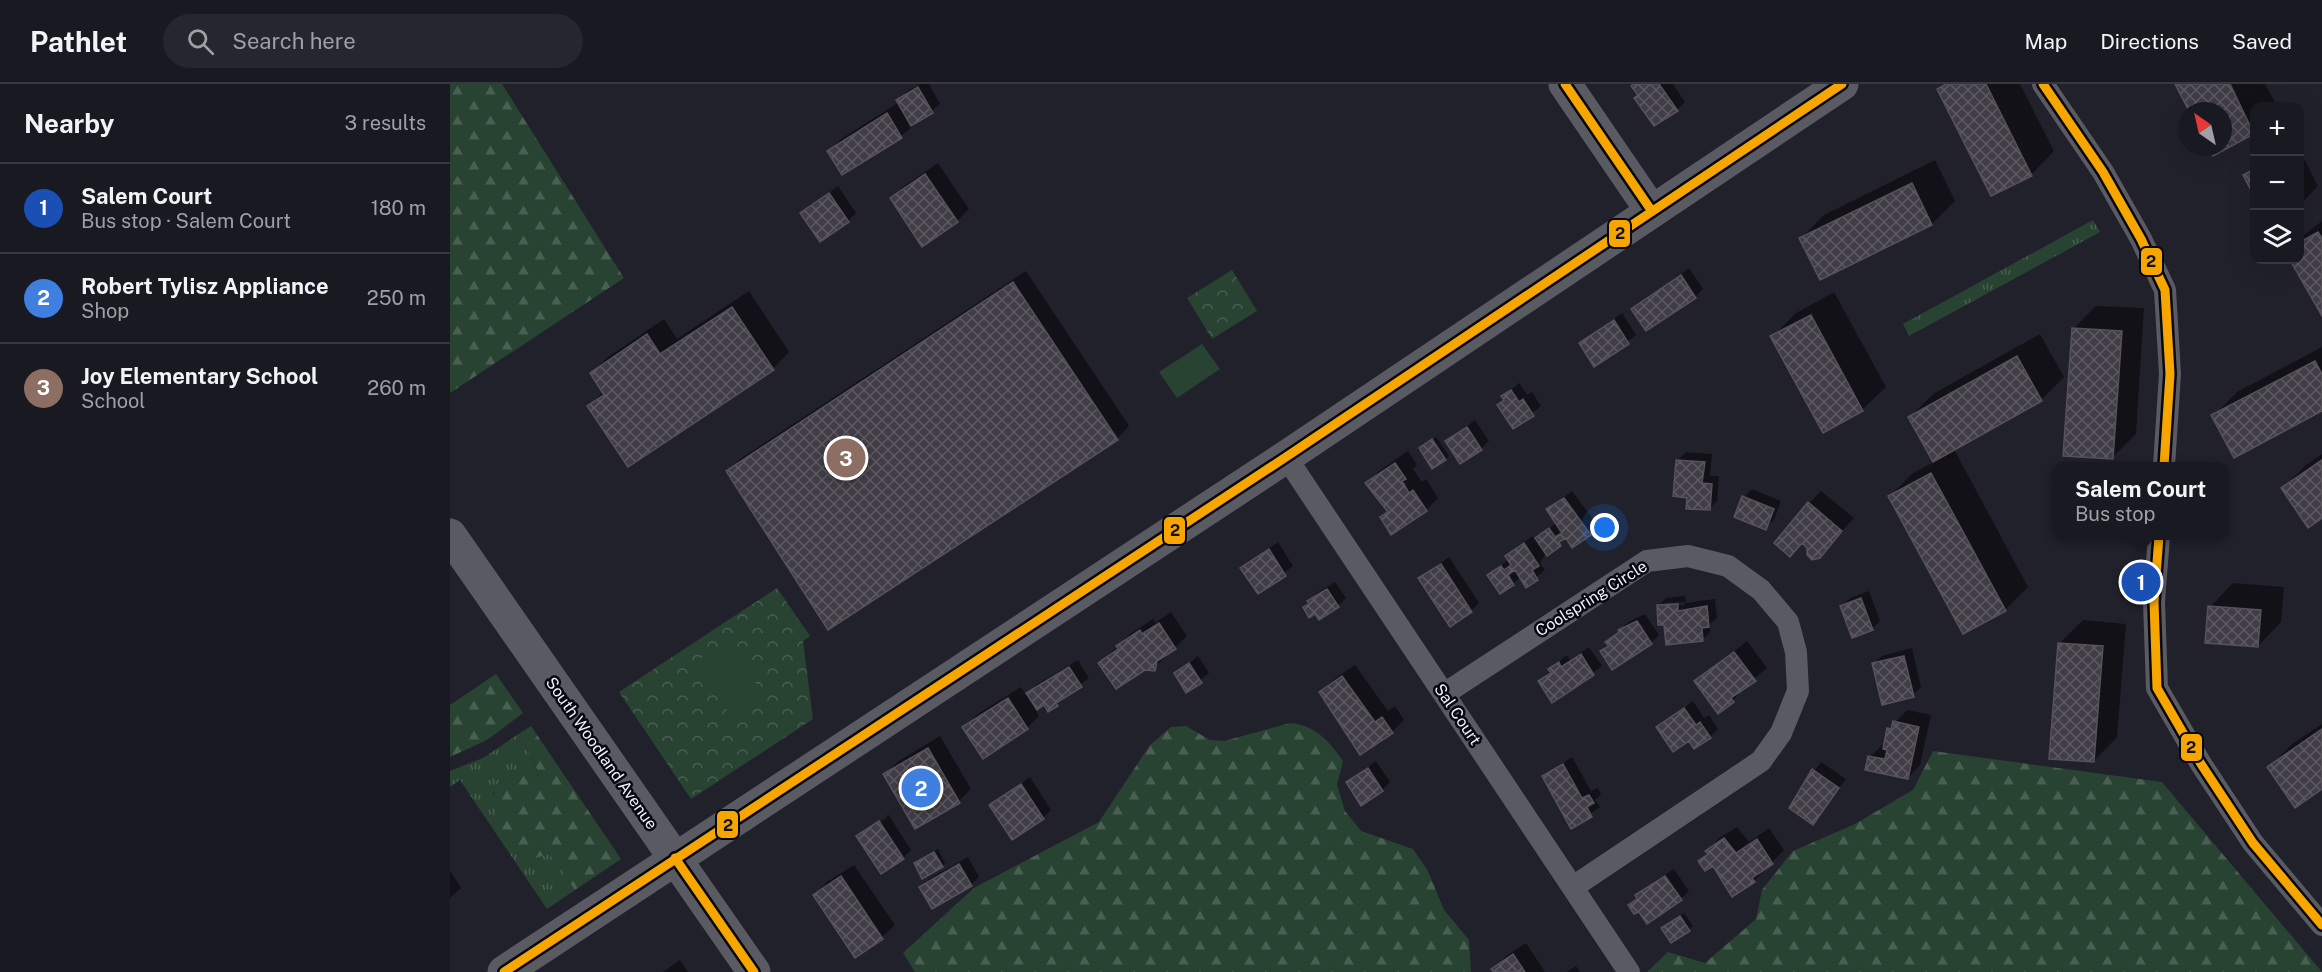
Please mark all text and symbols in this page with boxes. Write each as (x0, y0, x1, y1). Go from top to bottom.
search box (163, 14, 583, 68)
text: Pathlet (30, 25, 127, 58)
icon: search (184, 25, 217, 58)
text: Search here (232, 28, 356, 54)
text: Map (2025, 29, 2067, 54)
text: Directions (2100, 29, 2199, 54)
text: Saved (2232, 29, 2292, 54)
north arrow (2178, 102, 2232, 156)
map controls (2250, 102, 2304, 264)
button: + (2250, 102, 2304, 156)
text: Nearby (24, 108, 114, 139)
text: 3 results (345, 111, 426, 135)
button: − (2250, 156, 2304, 210)
text: Salem Court (81, 183, 212, 209)
text: 1 (39, 196, 48, 220)
text: 180 m (371, 196, 426, 220)
text: Bus stop · Salem Court (81, 209, 291, 233)
button: layers (2250, 210, 2304, 264)
line badge: 2 (1608, 219, 1631, 248)
text: 2 (1615, 224, 1625, 243)
line badge: 2 (2140, 247, 2163, 276)
text: 2 (2146, 252, 2156, 271)
text: Robert Tylisz Appliance (81, 273, 329, 299)
text: 2 (37, 286, 50, 310)
text: 250 m (367, 286, 426, 310)
text: Shop (81, 299, 129, 323)
text: Joy Elementary School (81, 363, 318, 389)
text: 3 (37, 376, 50, 400)
text: 260 m (367, 376, 426, 400)
text: School (81, 389, 145, 413)
pin: 3 (826, 436, 866, 481)
popup (2052, 462, 2229, 540)
text: Salem Court (2075, 476, 2206, 502)
text: Bus stop (2075, 502, 2155, 526)
your location (1590, 513, 1619, 542)
line badge: 2 (1163, 516, 1186, 545)
text: 2 (1170, 521, 1180, 540)
street label: Coolspring Circle (1532, 556, 1651, 640)
pin: 1 (2122, 560, 2160, 604)
street label: South Woodland Avenue (542, 673, 661, 833)
street label: Sal Court (1430, 680, 1485, 749)
line badge: 2 (2180, 733, 2203, 762)
text: 2 (2186, 738, 2196, 757)
pin: 2 (902, 766, 940, 810)
line badge: 2 (716, 810, 739, 839)
text: 2 (723, 816, 733, 835)

